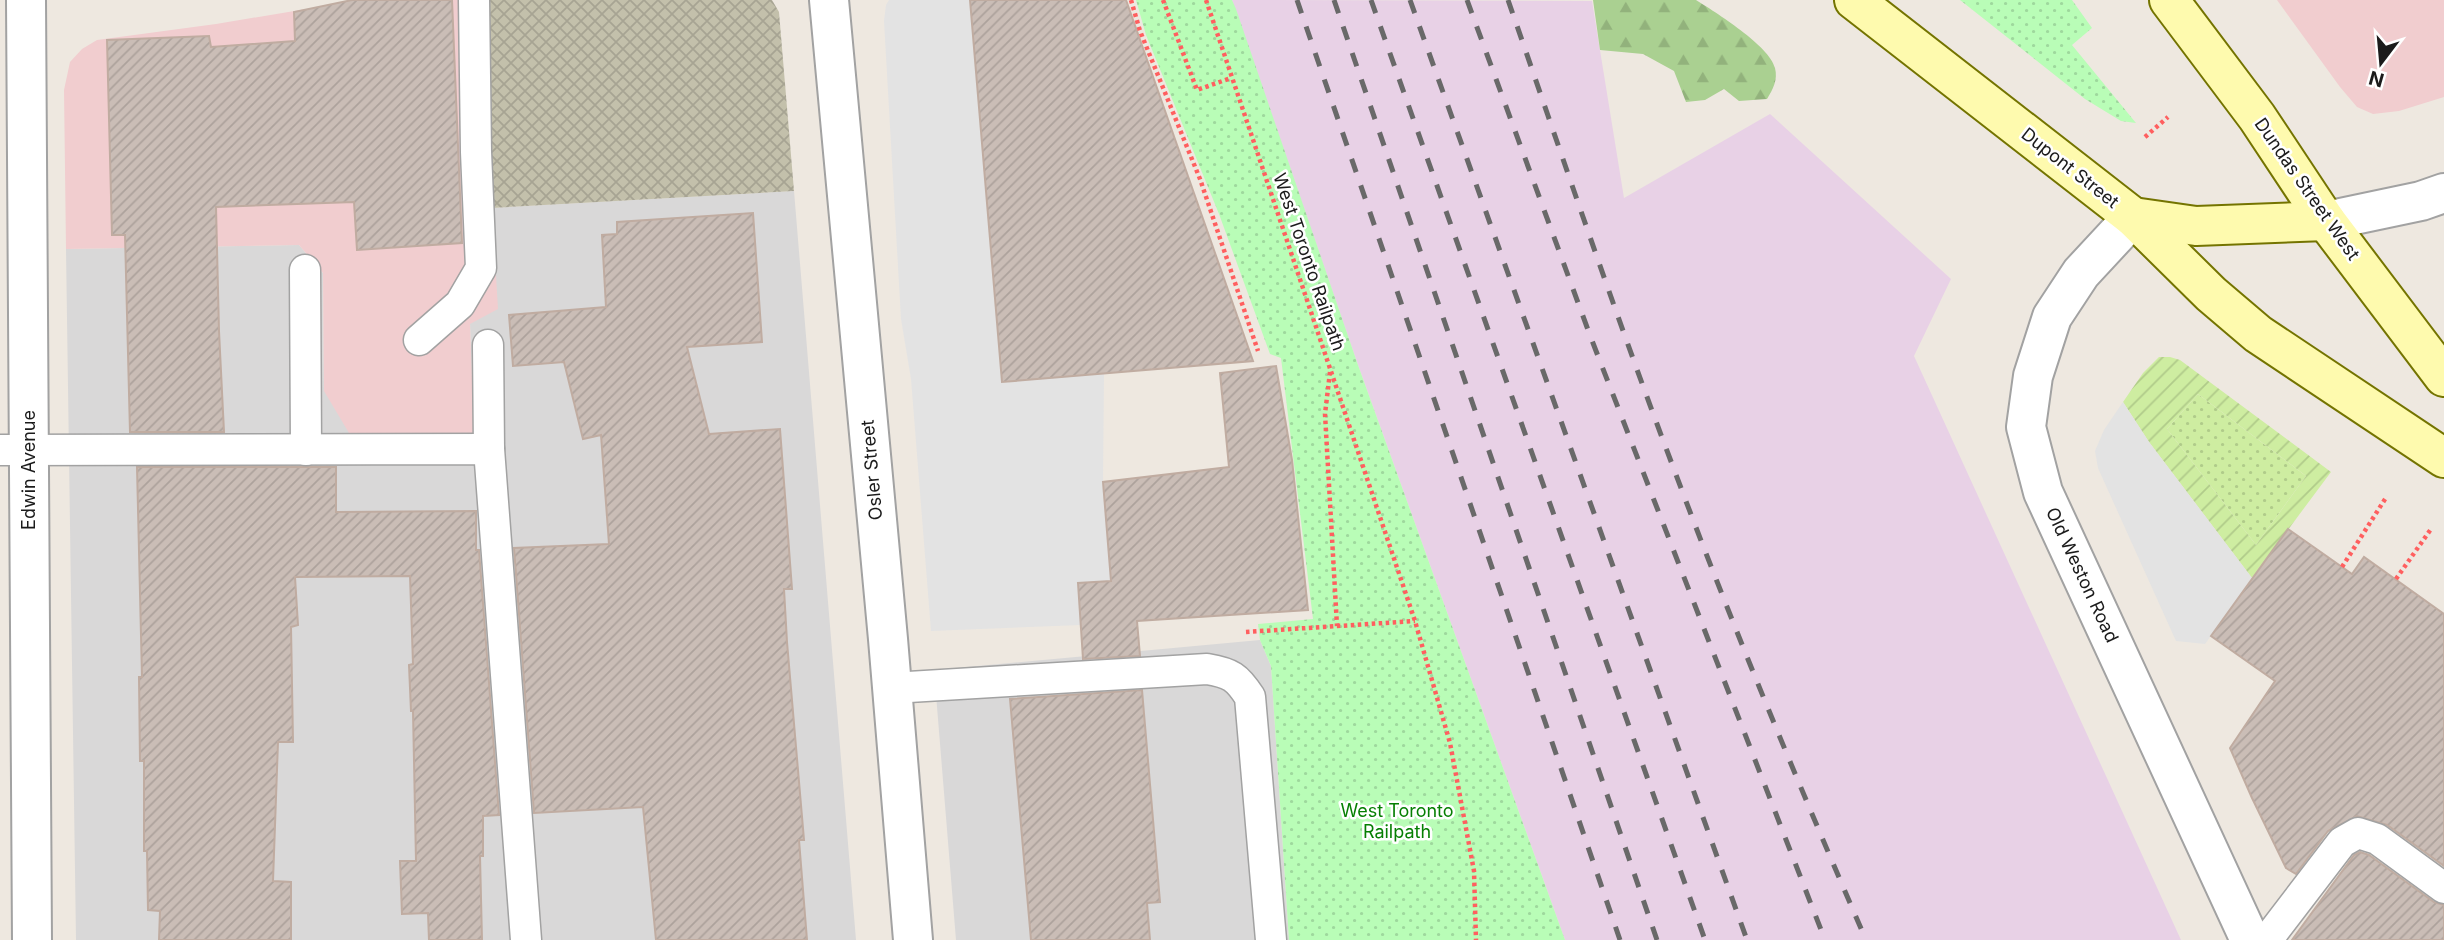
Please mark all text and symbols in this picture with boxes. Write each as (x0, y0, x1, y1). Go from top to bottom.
north arrow (2346, 28, 2416, 98)
text: N (2366, 66, 2387, 92)
street label: Dundas Street West (2250, 114, 2364, 264)
street label: Dupont Street (2017, 123, 2123, 212)
street label: West Toronto Railpath (1269, 170, 1350, 353)
street label: Edwin Avenue (18, 410, 39, 530)
street label: Osler Street (857, 419, 886, 521)
street label: Old Weston Road (2042, 504, 2123, 646)
park label: West Toronto Railpath (1340, 800, 1454, 842)

